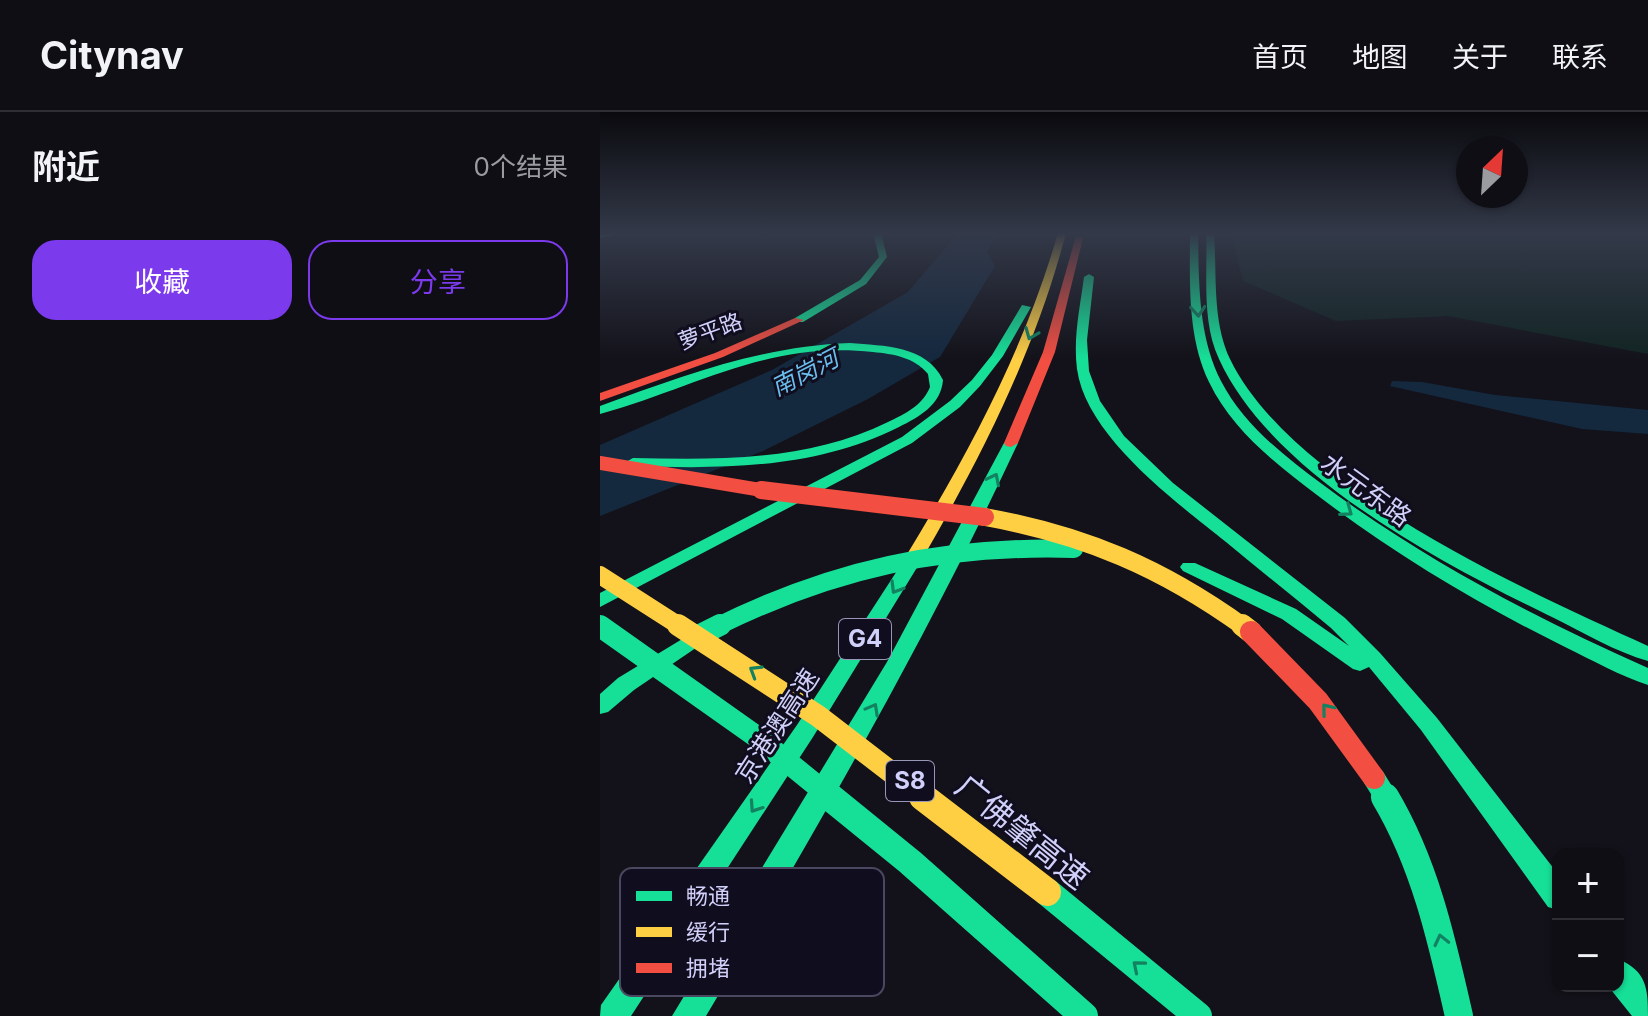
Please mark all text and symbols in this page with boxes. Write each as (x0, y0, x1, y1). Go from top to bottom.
text: Citynav (40, 32, 184, 78)
text: 首页 (1252, 40, 1308, 74)
text: 地图 (1352, 40, 1408, 74)
text: 关于 (1452, 40, 1508, 74)
text: 联系 (1552, 40, 1608, 74)
north arrow (1456, 136, 1528, 208)
text: 附近 (32, 146, 100, 187)
text: 0个结果 (474, 151, 568, 182)
button: 收藏 (32, 240, 292, 320)
button: 分享 (308, 240, 568, 320)
one-way arrow (1189, 305, 1206, 318)
street label: 萝平路 (675, 307, 745, 355)
one-way arrow (1024, 326, 1041, 340)
water label: 南岗河 (766, 341, 847, 402)
street label: 水元东路 (1315, 446, 1417, 533)
one-way arrow (984, 473, 1000, 488)
one-way arrow (1339, 501, 1353, 516)
one-way arrow (890, 579, 906, 594)
road number: G4 (839, 619, 891, 659)
street label: 京港澳高速 (728, 663, 825, 789)
one-way arrow (749, 665, 764, 680)
one-way arrow (863, 704, 879, 718)
one-way arrow (1322, 704, 1337, 718)
road number: S8 (886, 761, 934, 801)
street label: 广佛肇高速 (948, 766, 1097, 897)
one-way arrow (750, 798, 765, 813)
map controls (1552, 848, 1624, 992)
button: + (1552, 848, 1624, 920)
legend (620, 868, 884, 996)
text: 畅通 (686, 883, 730, 909)
text: 缓行 (686, 919, 730, 945)
button: − (1552, 920, 1624, 992)
one-way arrow (1433, 934, 1450, 947)
text: 拥堵 (686, 955, 730, 981)
one-way arrow (1133, 961, 1147, 976)

